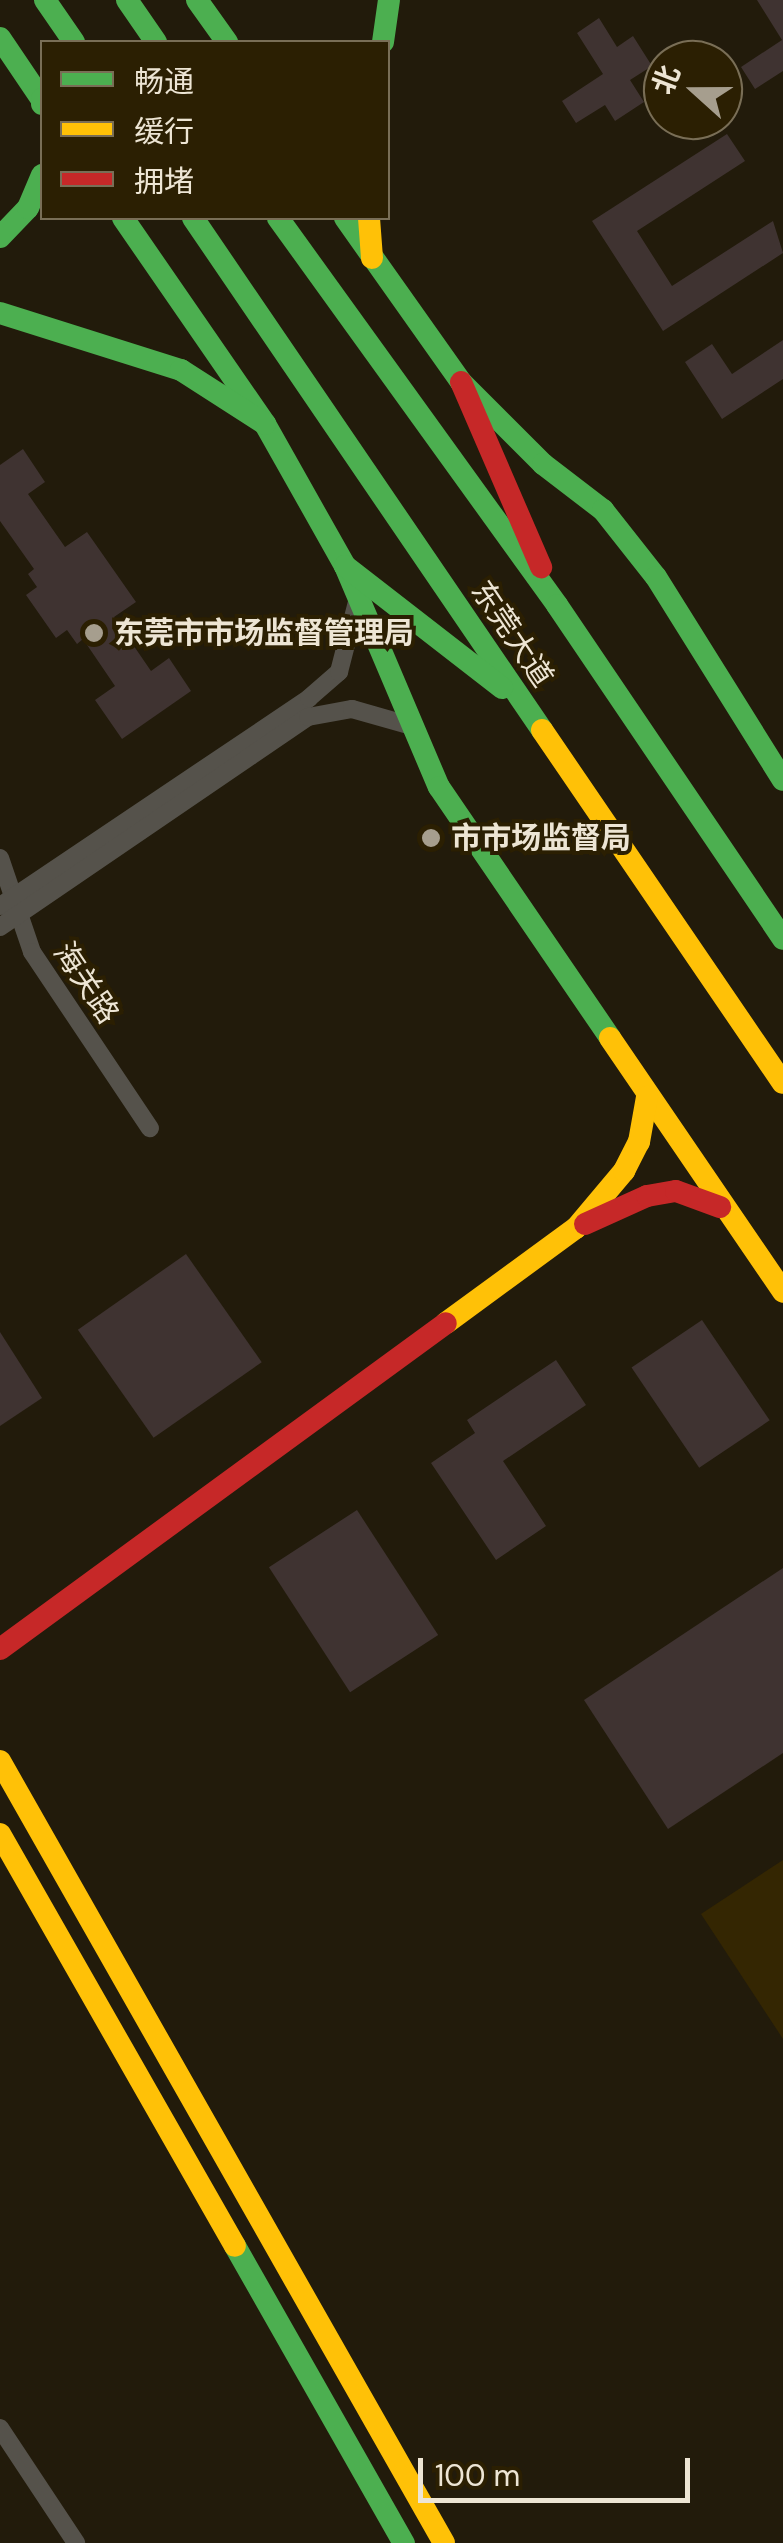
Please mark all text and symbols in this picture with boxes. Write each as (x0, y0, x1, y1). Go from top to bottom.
legend (40, 40, 390, 220)
north arrow (643, 40, 743, 140)
text: 北 (644, 60, 689, 100)
text: 畅通 (134, 62, 194, 101)
text: 缓行 (134, 112, 194, 151)
text: 拥堵 (134, 162, 194, 201)
street label: 东莞大道 (464, 574, 560, 694)
place label: 东莞市市场监督管理局 (114, 615, 414, 651)
marker: 东莞市市场监督管理局 (83, 622, 105, 644)
place label: 市市场监督局 (451, 820, 631, 856)
marker: 市市场监督局 (420, 827, 442, 849)
street label: 海关路 (46, 936, 126, 1030)
scale bar (423, 2438, 696, 2500)
text: 100 m (435, 2456, 520, 2495)

